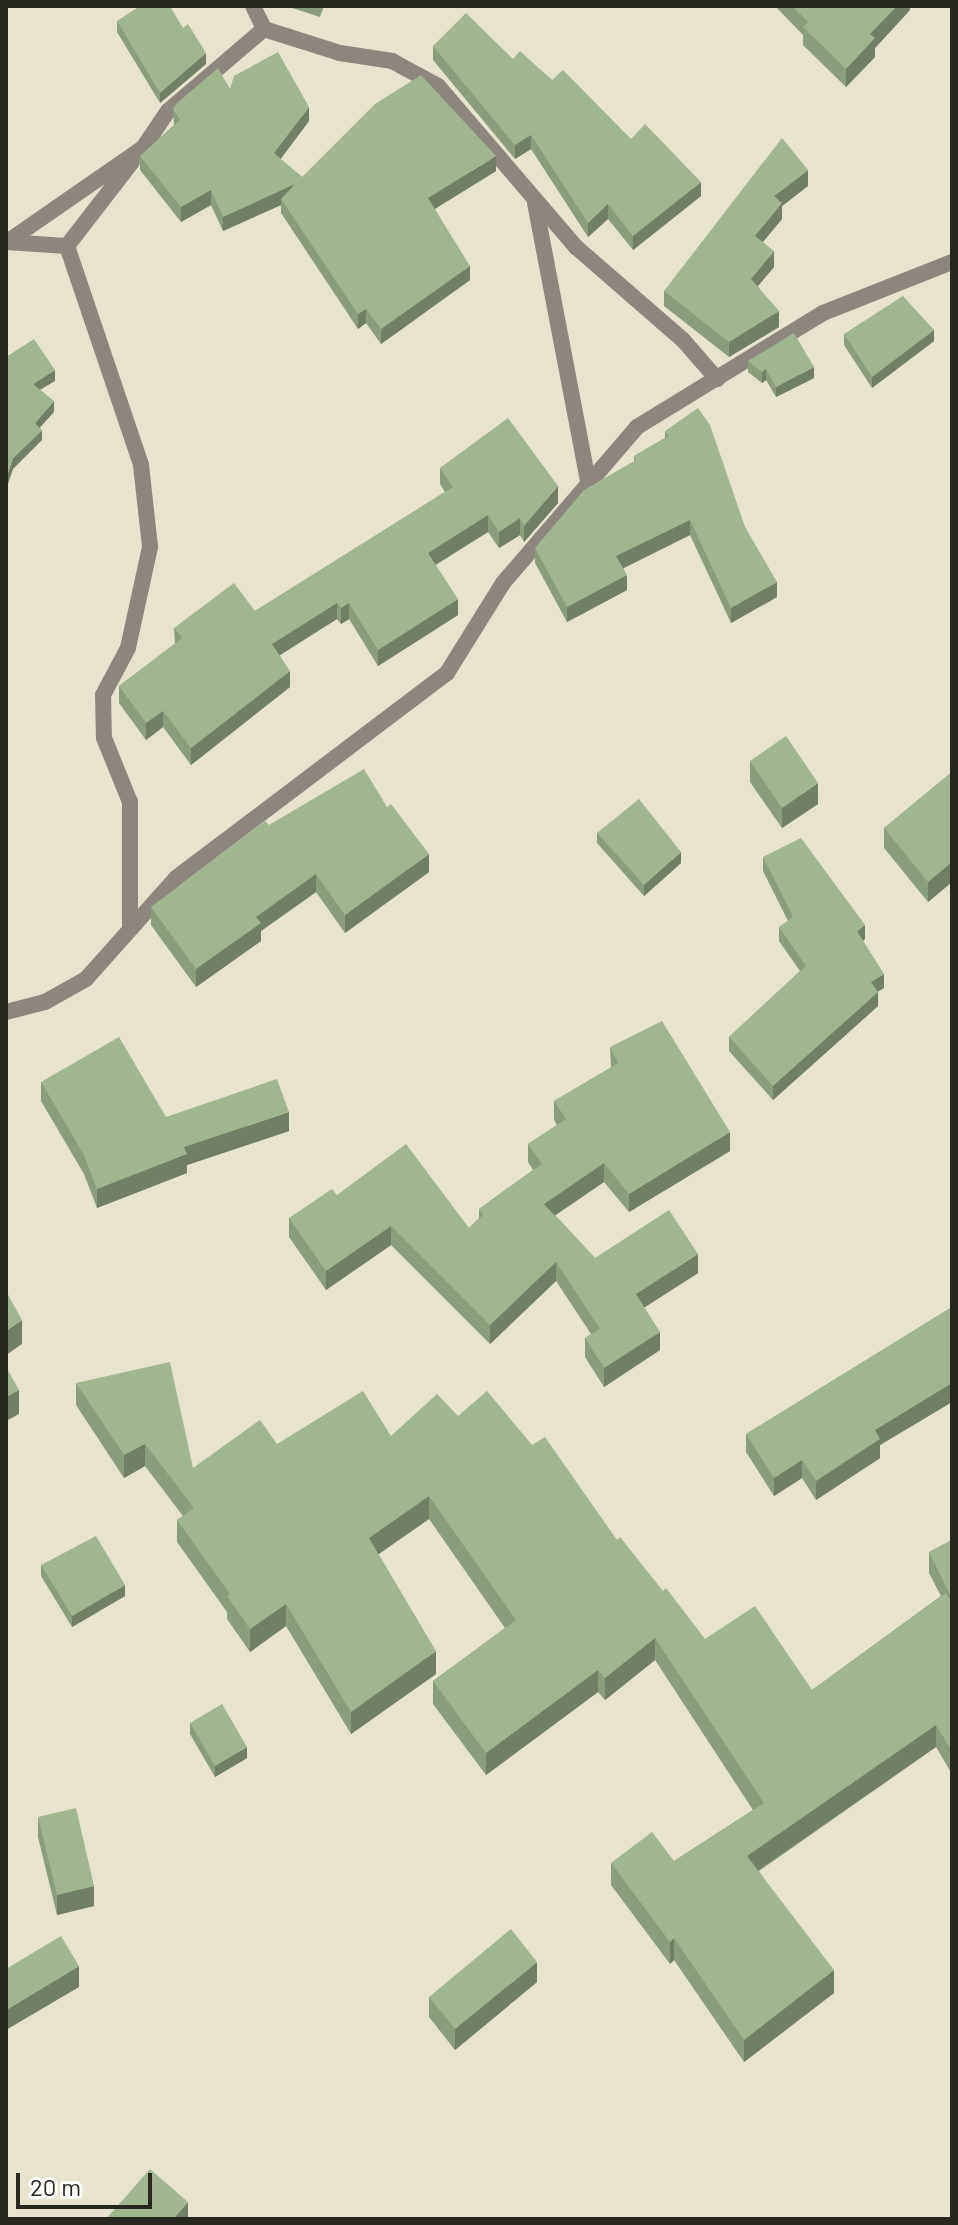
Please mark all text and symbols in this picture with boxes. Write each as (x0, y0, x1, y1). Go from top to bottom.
scale bar (20, 2157, 156, 2207)
text: 20 m (30, 2172, 81, 2201)

